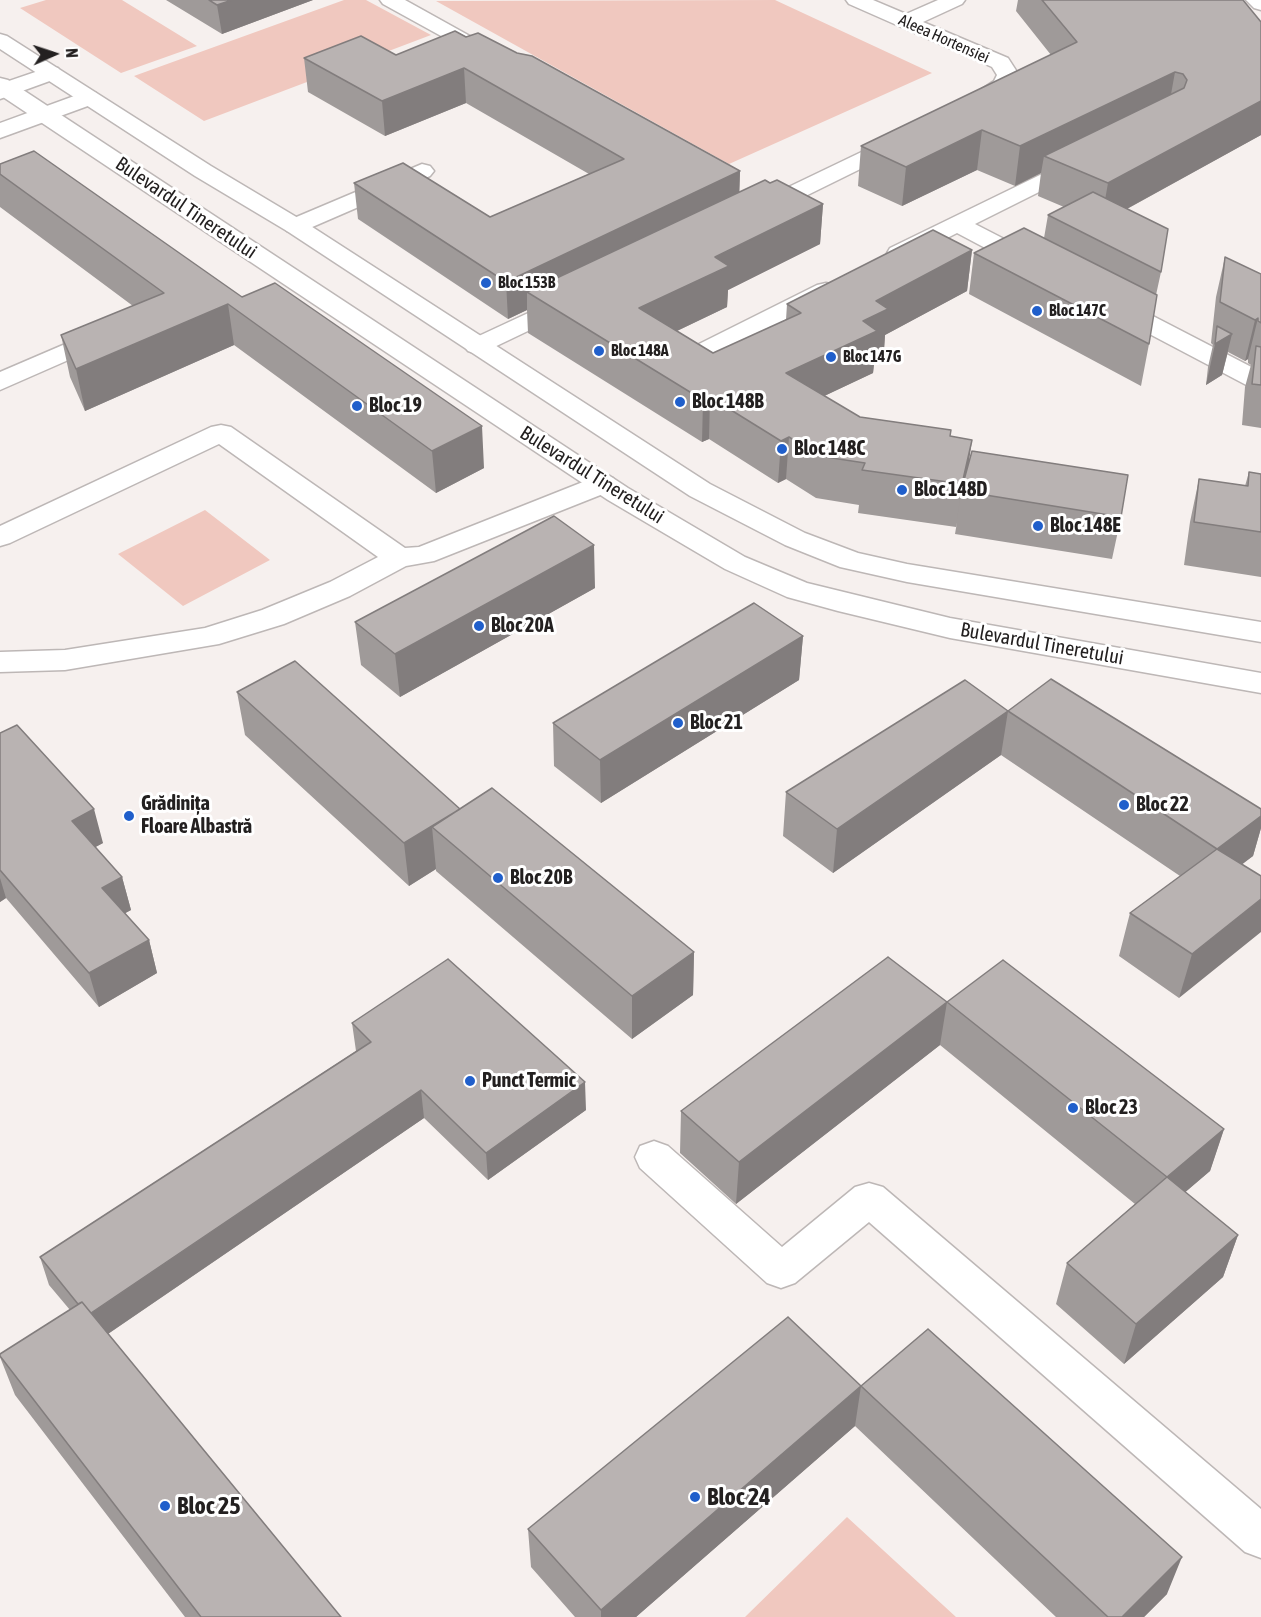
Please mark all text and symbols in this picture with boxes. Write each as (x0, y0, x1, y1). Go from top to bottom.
street label: Aleea Hortensiei (896, 10, 992, 68)
north arrow (24, 24, 84, 84)
text: N (63, 48, 81, 58)
street label: Bulevardul Tineretului (111, 152, 261, 264)
place label: Bloc 153B (498, 273, 555, 293)
marker: Bloc 153B (479, 276, 493, 290)
place label: Bloc 147C (1049, 301, 1106, 321)
marker: Bloc 147C (1030, 304, 1044, 318)
place label: Bloc 148A (611, 341, 669, 361)
marker: Bloc 148A (592, 344, 606, 358)
place label: Bloc 147G (843, 347, 901, 367)
marker: Bloc 147G (824, 350, 838, 364)
place label: Bloc 148B (692, 390, 764, 414)
place label: Bloc 19 (369, 394, 422, 418)
marker: Bloc 148B (673, 395, 687, 409)
marker: Bloc 19 (350, 399, 364, 413)
street label: Bulevardul Tineretului (516, 421, 668, 529)
place label: Bloc 148C (794, 437, 865, 461)
marker: Bloc 148C (775, 442, 789, 456)
place label: Bloc 148D (914, 478, 988, 502)
marker: Bloc 148D (895, 483, 909, 497)
place label: Bloc 148E (1050, 514, 1121, 538)
marker: Bloc 148E (1031, 519, 1045, 533)
place label: Bloc 20A (491, 614, 554, 638)
street label: Bulevardul Tineretului (959, 618, 1125, 670)
marker: Bloc 20A (472, 619, 486, 633)
place label: Bloc 21 (690, 711, 743, 735)
marker: Bloc 21 (671, 716, 685, 730)
place label: Grădinița Floare Albastră (141, 792, 252, 839)
place label: Bloc 22 (1136, 793, 1189, 817)
marker: Bloc 22 (1117, 798, 1131, 812)
marker: Grădinița Floare Albastră (122, 809, 136, 823)
place label: Bloc 20B (510, 866, 572, 890)
marker: Bloc 20B (491, 871, 505, 885)
place label: Punct Termic (482, 1069, 576, 1093)
marker: Punct Termic (463, 1074, 477, 1088)
place label: Bloc 23 (1085, 1096, 1138, 1120)
marker: Bloc 23 (1066, 1101, 1080, 1115)
place label: Bloc 24 (707, 1483, 771, 1511)
marker: Bloc 24 (688, 1490, 702, 1504)
place label: Bloc 25 (177, 1492, 241, 1520)
marker: Bloc 25 (158, 1499, 172, 1513)

